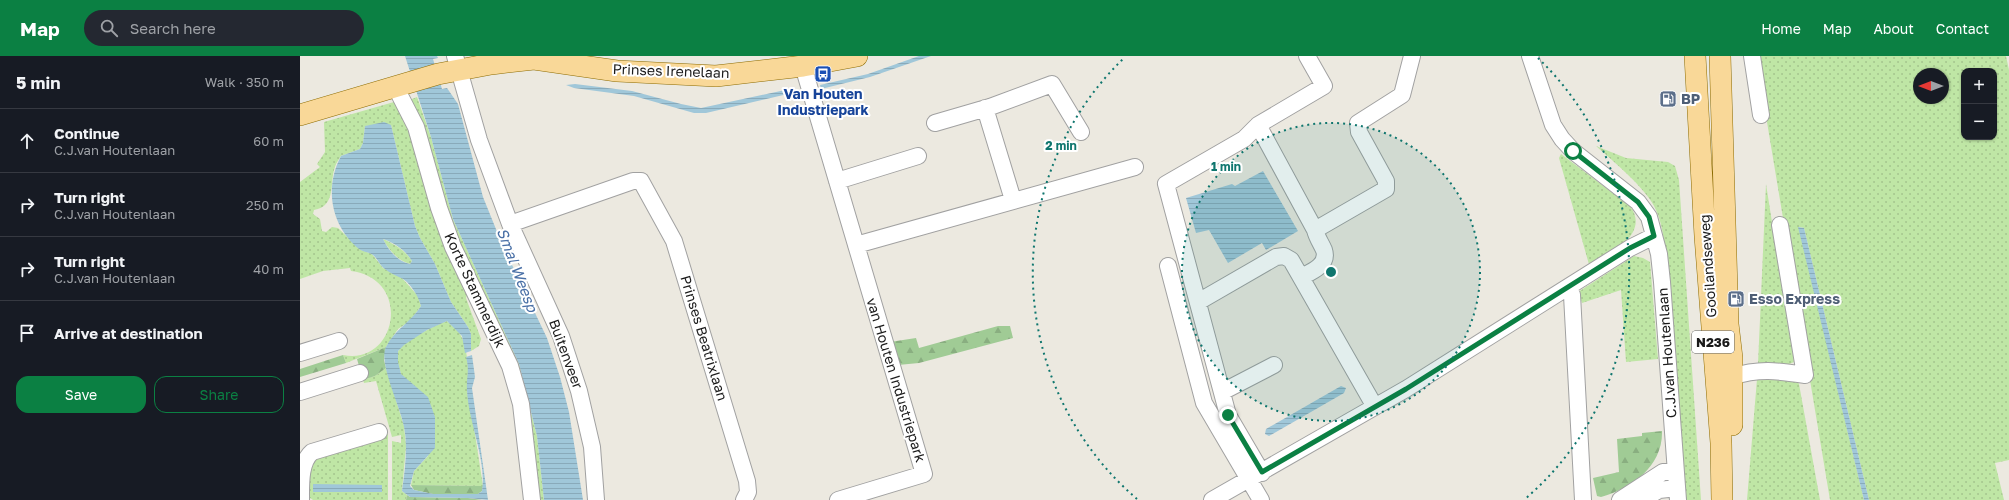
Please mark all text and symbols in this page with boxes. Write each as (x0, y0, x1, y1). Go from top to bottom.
search box (84, 10, 364, 46)
text: Map (20, 17, 60, 40)
icon: search (98, 17, 120, 39)
text: Search here (130, 19, 216, 37)
text: Home (1761, 20, 1801, 37)
text: Map (1823, 20, 1851, 37)
text: About (1873, 20, 1914, 37)
text: Contact (1936, 20, 1989, 37)
street label: Prinses Irenelaan (612, 60, 730, 81)
bus stop icon: Van Houten Industriepark (813, 64, 833, 84)
north arrow (1913, 68, 1949, 104)
map controls (1961, 68, 1997, 140)
button: + (1961, 68, 1997, 104)
text: 5 min (16, 72, 60, 93)
text: Walk · 350 m (205, 74, 284, 90)
place label: Van Houten Industriepark (777, 85, 869, 118)
fuel station icon: BP (1658, 89, 1678, 109)
place label: BP (1681, 90, 1700, 107)
button: − (1961, 104, 1997, 140)
text: Continue (54, 124, 120, 142)
icon: ahead (16, 130, 38, 152)
text: 60 m (253, 133, 284, 149)
text: 2 min (1045, 138, 1077, 153)
text: C.J.van Houtenlaan (54, 142, 175, 158)
route start (1564, 142, 1582, 160)
text: 1 min (1211, 159, 1241, 174)
text: Turn right (54, 188, 125, 206)
icon: right (16, 194, 38, 216)
text: 250 m (246, 197, 284, 213)
text: C.J.van Houtenlaan (54, 206, 175, 222)
street label: Gooilandseweg (1695, 214, 1720, 318)
water label: Smal Weesp (494, 225, 543, 316)
street label: Korte Stammerdijk (441, 229, 510, 350)
text: Turn right (54, 252, 125, 270)
icon: right (16, 258, 38, 280)
text: 40 m (253, 261, 284, 277)
centre of rings (1324, 265, 1338, 279)
text: C.J.van Houtenlaan (54, 270, 175, 286)
street label: Prinses Beatrixlaan (677, 273, 732, 403)
street label: C.J.van Houtenlaan (1653, 287, 1680, 419)
fuel station icon: Esso Express (1726, 289, 1746, 309)
place label: Esso Express (1749, 290, 1840, 307)
street label: van Houten Industriepark (863, 296, 930, 464)
street label: Buitenveer (546, 317, 587, 391)
icon: arrive (16, 322, 38, 344)
text: Arrive at destination (54, 324, 203, 342)
road number: N236 (1692, 331, 1734, 353)
button: Save (16, 376, 146, 413)
button: Share (154, 376, 284, 413)
route end (1219, 406, 1237, 424)

